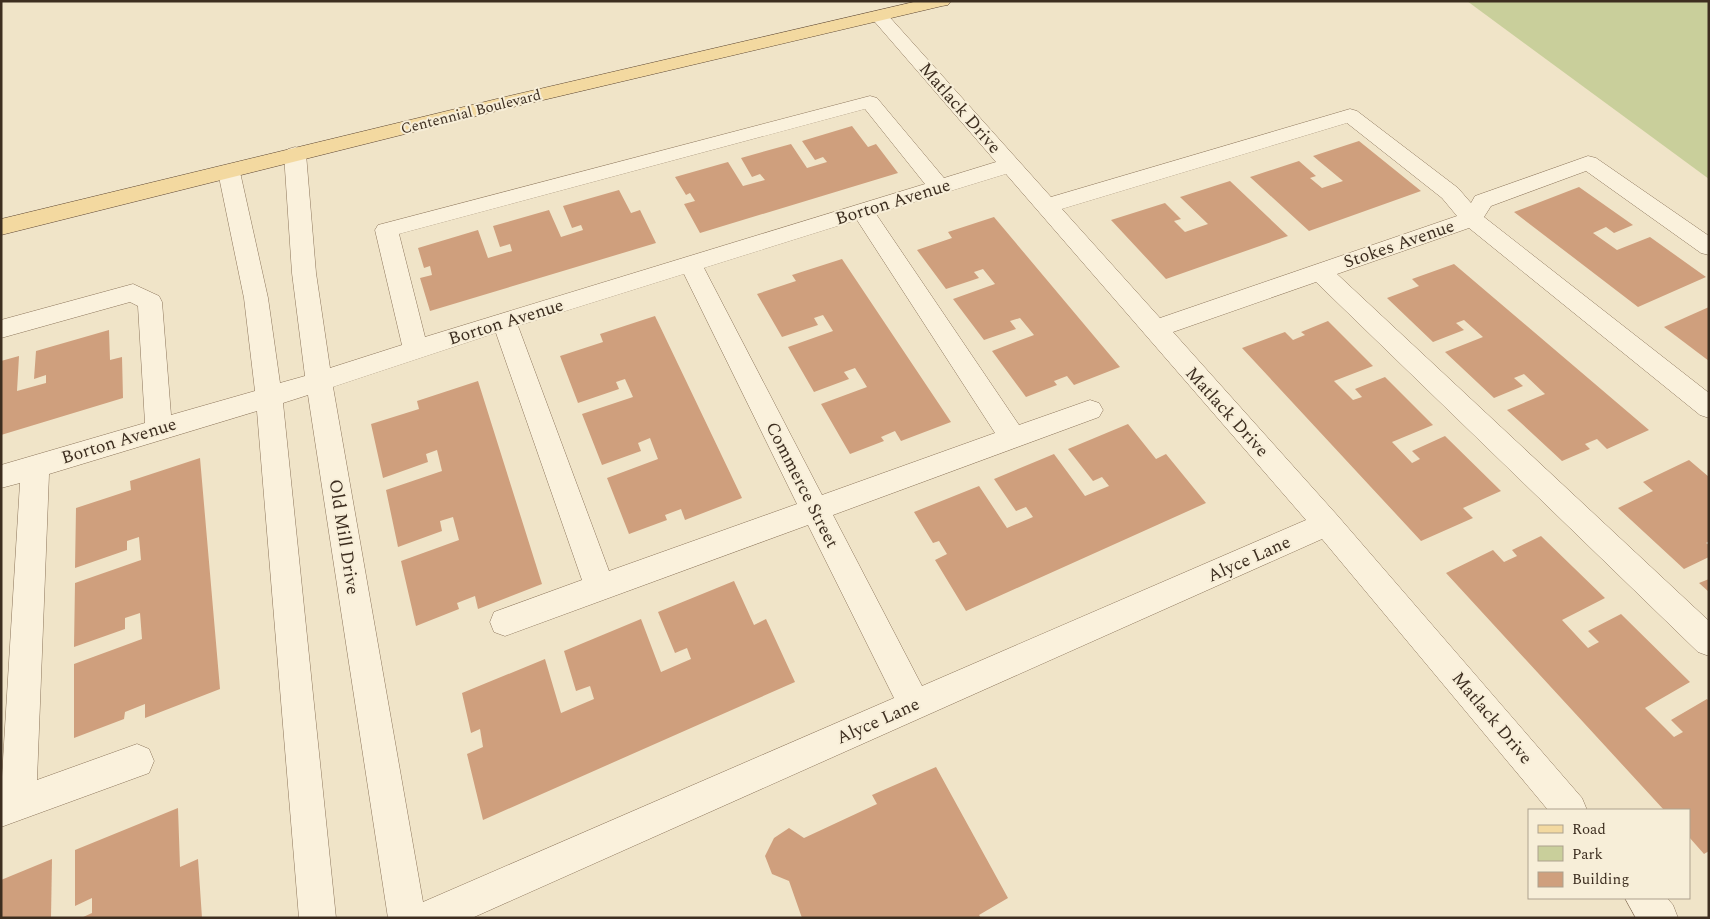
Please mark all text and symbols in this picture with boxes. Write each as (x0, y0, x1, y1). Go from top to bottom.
street label: Matlack Drive (912, 56, 1008, 160)
street label: Centennial Boulevard (398, 83, 544, 141)
street label: Borton Avenue (832, 172, 954, 232)
street label: Stokes Avenue (1340, 212, 1458, 276)
street label: Borton Avenue (445, 292, 567, 352)
street label: Matlack Drive (1179, 361, 1275, 463)
street label: Borton Avenue (58, 411, 180, 471)
street label: Commerce Street (758, 417, 846, 553)
street label: Old Mill Drive (322, 477, 366, 597)
street label: Alyce Lane (1203, 529, 1295, 589)
street label: Matlack Drive (1445, 666, 1539, 770)
street label: Alyce Lane (832, 691, 924, 751)
legend (1528, 809, 1690, 899)
text: Road (1572, 818, 1606, 841)
text: Park (1572, 843, 1603, 866)
text: Building (1572, 868, 1629, 891)

